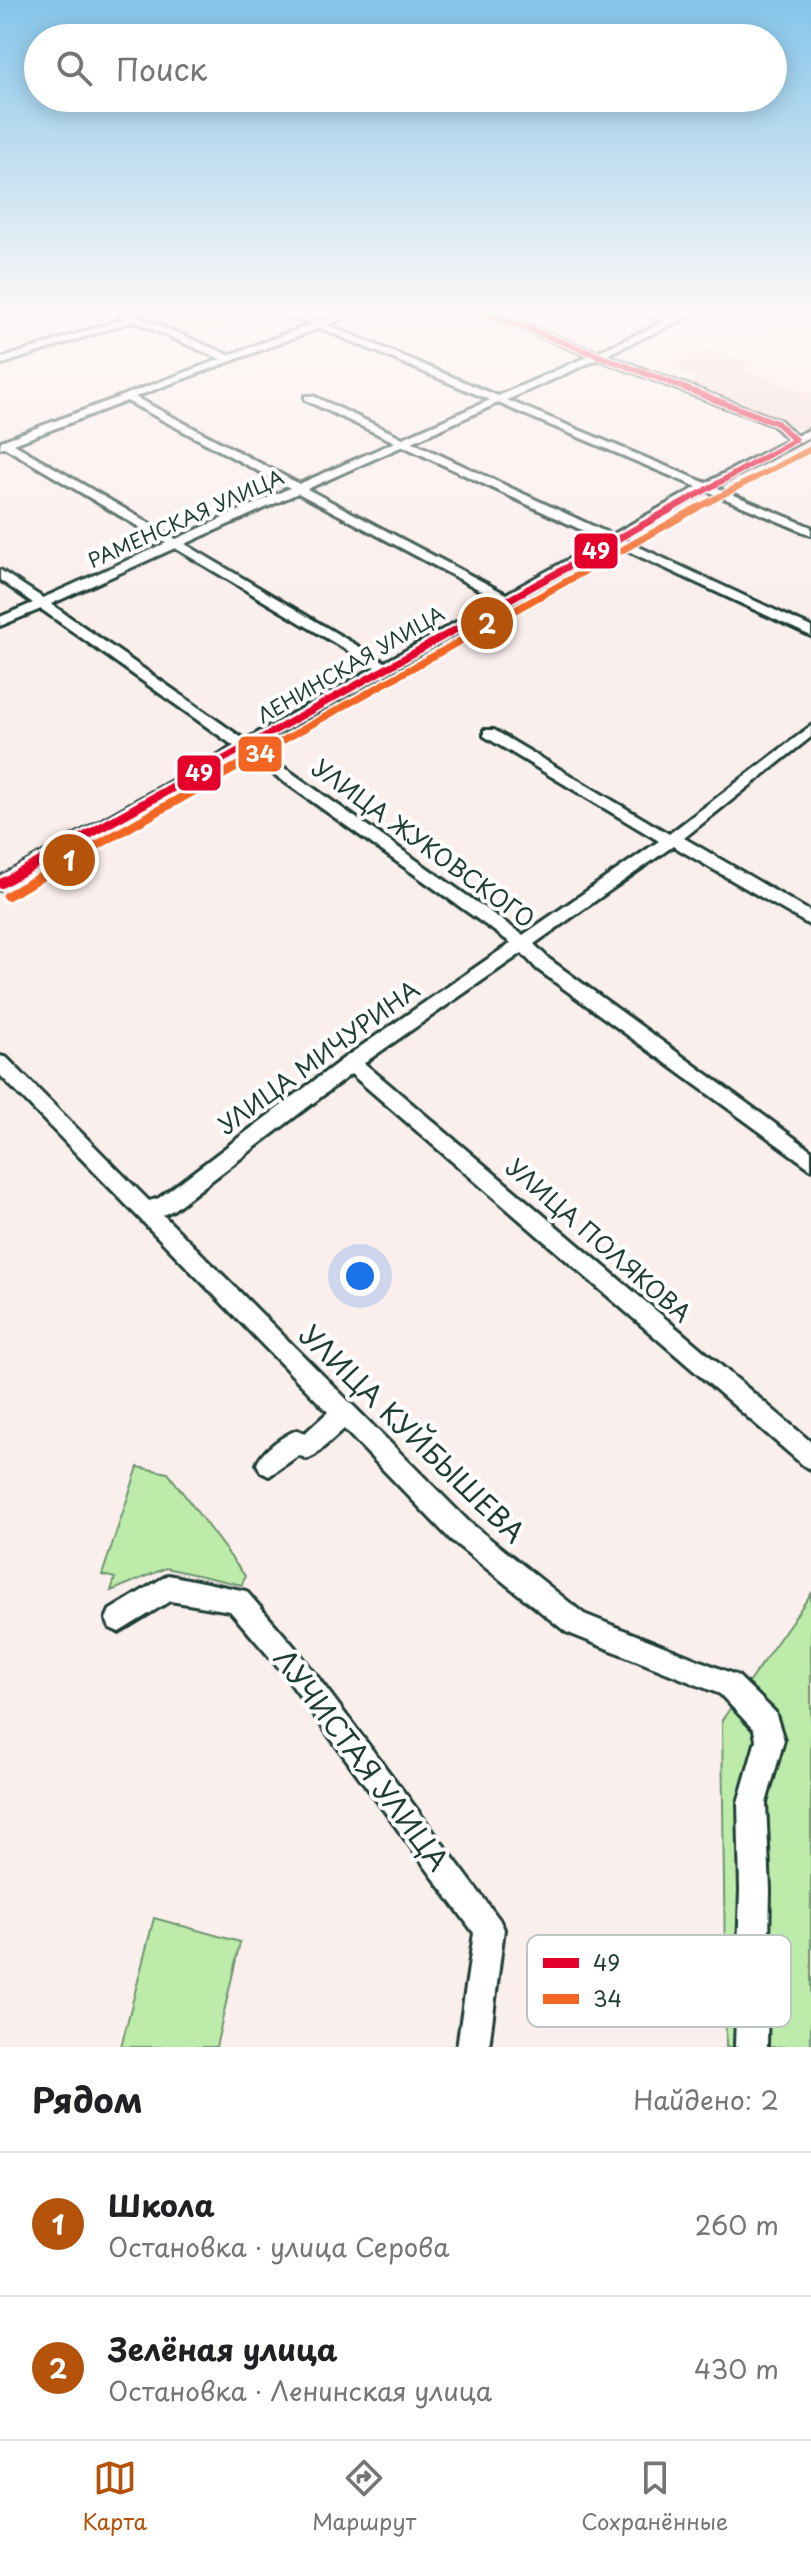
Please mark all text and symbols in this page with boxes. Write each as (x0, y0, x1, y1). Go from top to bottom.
search box (24, 24, 787, 112)
icon: search (52, 46, 96, 90)
text: Поиск (116, 46, 207, 91)
street label: РАМЕНСКАЯ УЛИЦА (83, 461, 288, 575)
line badge: 49 (573, 532, 619, 570)
text: 49 (582, 533, 610, 566)
pin: 2 (461, 593, 513, 653)
street label: ЛЕНИНСКАЯ УЛИЦА (251, 598, 450, 730)
line badge: 34 (237, 735, 283, 773)
text: 34 (245, 736, 275, 769)
street label: УЛИЦА ЖУКОВСКОГО (305, 749, 543, 936)
line badge: 49 (176, 754, 222, 792)
text: 49 (185, 755, 213, 788)
pin: 1 (43, 830, 95, 890)
street label: УЛИЦА МИЧУРИНА (209, 971, 426, 1142)
street label: УЛИЦА ПОЛЯКОВА (499, 1149, 700, 1330)
your location (340, 1256, 380, 1296)
street label: УЛИЦА КУЙБЫШЕВА (291, 1314, 536, 1552)
street label: ЛУЧИСТАЯ УЛИЦА (264, 1639, 460, 1879)
legend (527, 1935, 791, 2027)
text: 49 (593, 1945, 620, 1978)
text: 34 (593, 1981, 622, 2014)
text: Рядом (32, 2073, 143, 2125)
text: Найдено: 2 (633, 2080, 779, 2119)
text: Школа (108, 2182, 215, 2227)
text: 1 (52, 2205, 64, 2244)
text: 260 m (695, 2205, 779, 2244)
text: Остановка · улица Серова (108, 2227, 449, 2266)
text: Зелёная улица (108, 2326, 338, 2371)
text: 2 (49, 2349, 67, 2388)
text: 430 m (694, 2349, 779, 2388)
text: Остановка · Ленинская улица (108, 2371, 492, 2410)
tab: Карта (83, 2456, 147, 2537)
tab: Маршрут (312, 2456, 416, 2537)
tab: Сохранённые (581, 2456, 728, 2537)

